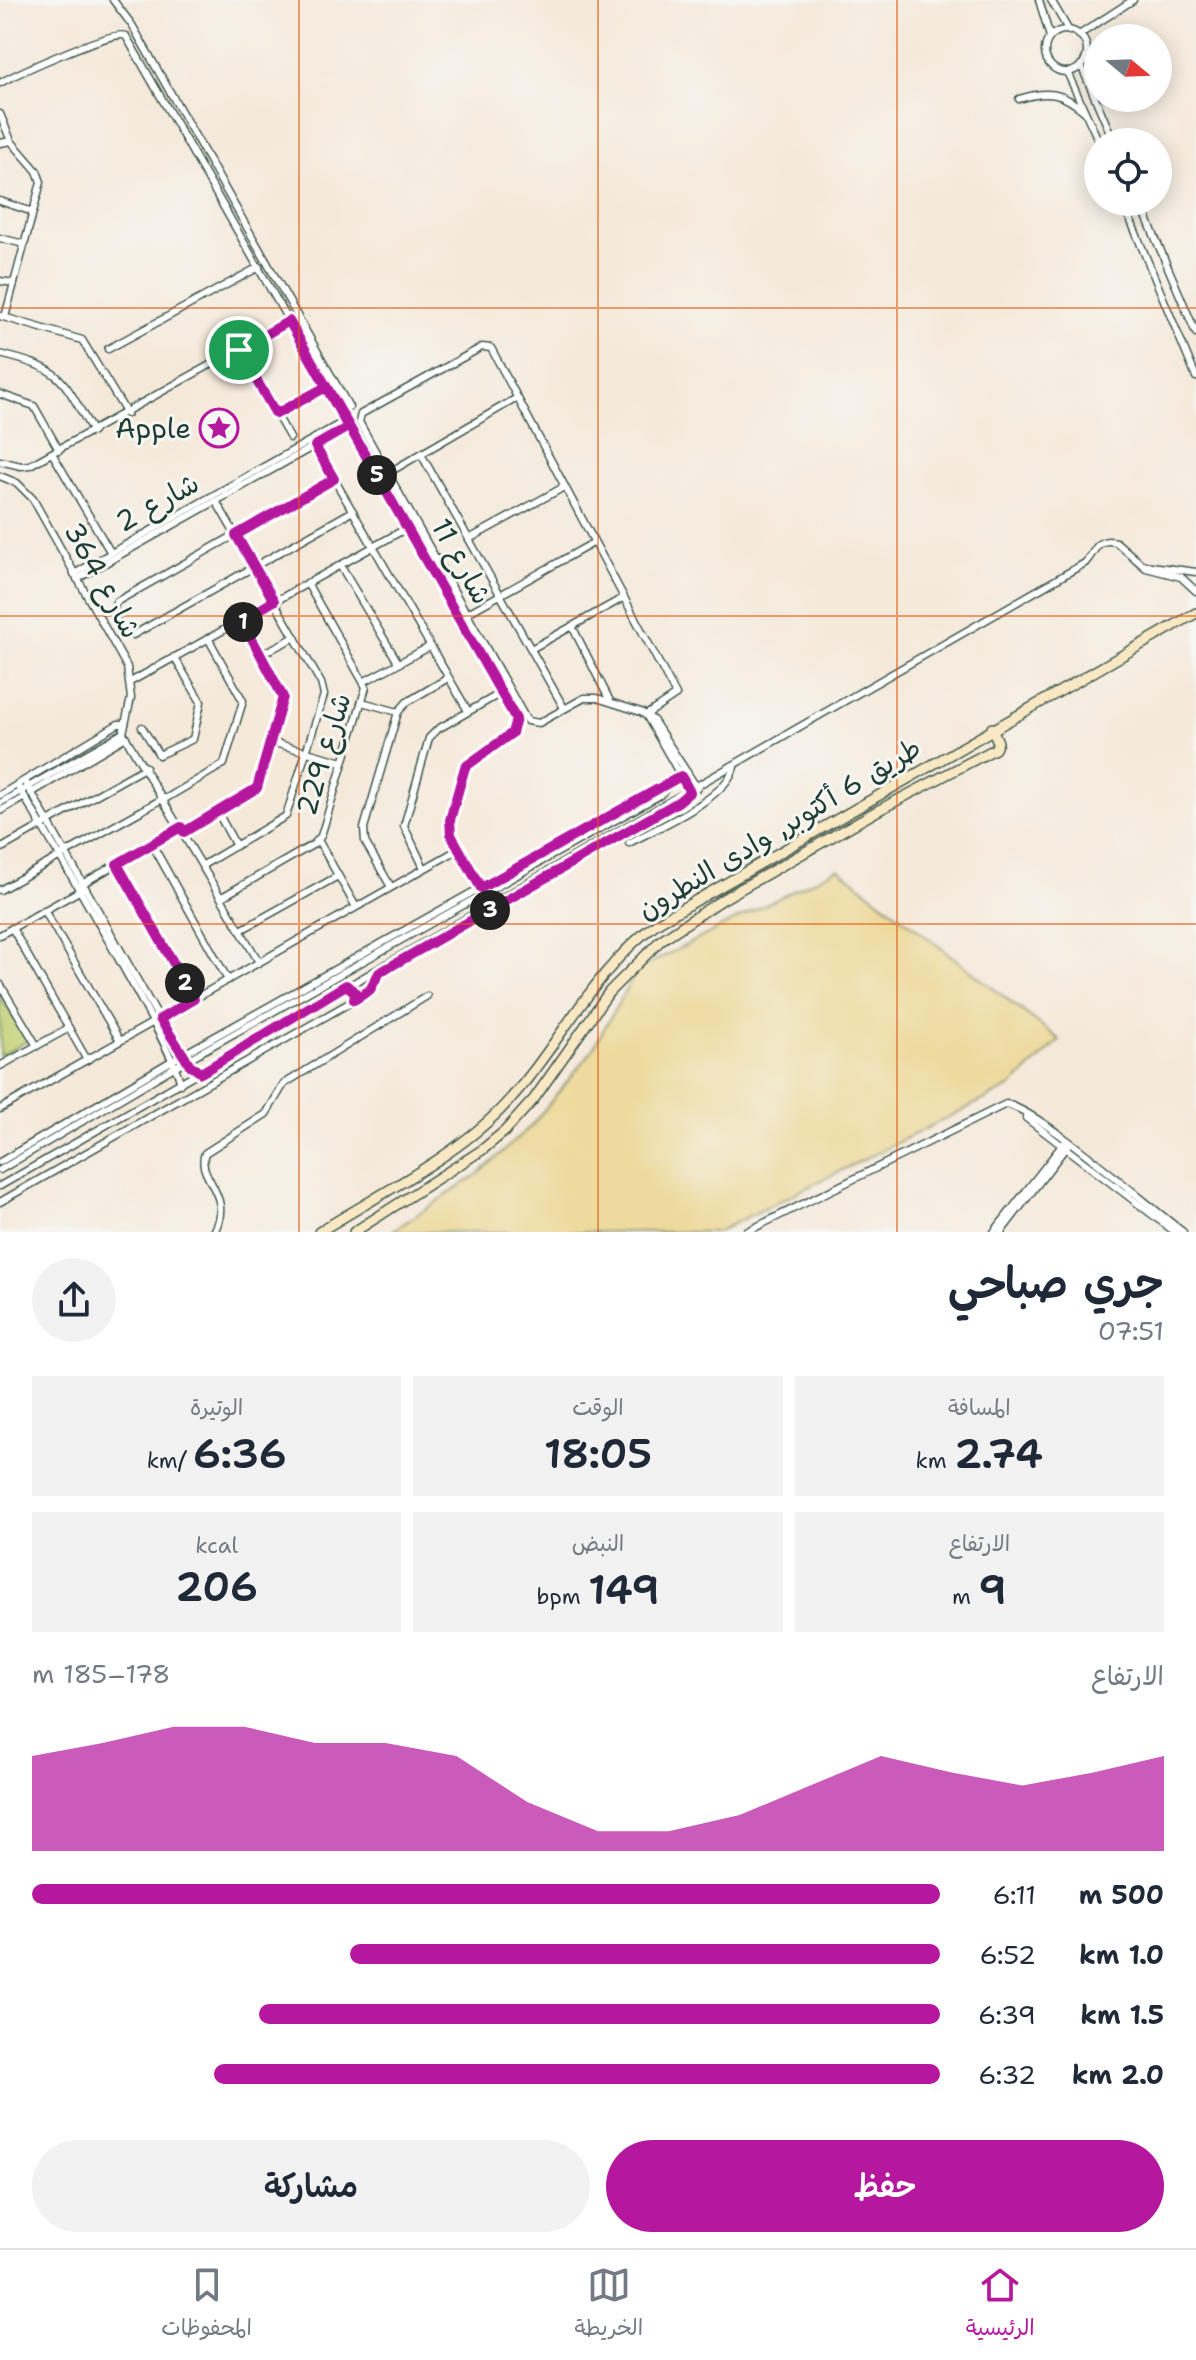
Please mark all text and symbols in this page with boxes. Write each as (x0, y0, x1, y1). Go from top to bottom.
north arrow (1084, 24, 1172, 112)
map controls (1084, 24, 1172, 216)
button: locate (1084, 128, 1172, 216)
pin (205, 316, 273, 384)
icon: arrive (217, 328, 261, 372)
place icon: Apple (198, 407, 240, 449)
place label: Apple (115, 409, 191, 447)
pin: 5 (357, 455, 397, 495)
text: 5 (370, 460, 384, 489)
street label: شارع 2 (109, 464, 206, 541)
street label: شارع 11 (422, 511, 501, 611)
street label: شارع 364 (55, 515, 150, 645)
pin: 1 (223, 602, 263, 642)
text: 1 (238, 607, 248, 636)
street label: شارع 229 (286, 688, 361, 820)
street label: طريق 6 أكتوبر, وادى النطرون (630, 728, 928, 928)
pin: 3 (470, 890, 510, 930)
text: 3 (482, 895, 498, 924)
pin: 2 (165, 963, 205, 1003)
text: 2 (177, 968, 193, 997)
text: جري صباحي (948, 1253, 1164, 1312)
button: share (32, 1258, 116, 1342)
text: 07:51 (1098, 1313, 1164, 1348)
text: الوتيرة (190, 1393, 243, 1422)
text: الوقت (572, 1393, 624, 1422)
text: المسافة (948, 1393, 1011, 1422)
text: 6:36 (193, 1427, 287, 1481)
text: 18:05 (544, 1427, 652, 1481)
text: 2.74 (954, 1427, 1043, 1481)
text: /km (147, 1446, 193, 1475)
text: km (916, 1446, 954, 1475)
text: النبض (572, 1529, 624, 1558)
text: الارتفاع (948, 1529, 1010, 1558)
text: kcal (195, 1531, 238, 1560)
text: 206 (175, 1560, 258, 1614)
text: 149 (588, 1563, 660, 1617)
text: 9 (979, 1563, 1007, 1617)
text: bpm (536, 1582, 588, 1611)
text: m (952, 1582, 979, 1611)
text: 178–185 m (32, 1656, 170, 1691)
text: الارتفاع (1091, 1658, 1164, 1693)
text: 6:11 (993, 1877, 1036, 1912)
text: 500 m (1079, 1877, 1164, 1912)
text: 6:52 (979, 1937, 1036, 1972)
text: 1.0 km (1079, 1937, 1164, 1972)
text: 6:39 (978, 1997, 1036, 2032)
text: 1.5 km (1080, 1997, 1164, 2032)
text: 6:32 (978, 2057, 1036, 2092)
text: 2.0 km (1072, 2057, 1164, 2092)
button: مشاركة (32, 2140, 590, 2232)
button: حفظ (606, 2140, 1164, 2232)
tab: المحفوظات (161, 2263, 252, 2347)
tab: الخريطة (574, 2263, 643, 2347)
tab: الرئيسية (966, 2263, 1035, 2347)

